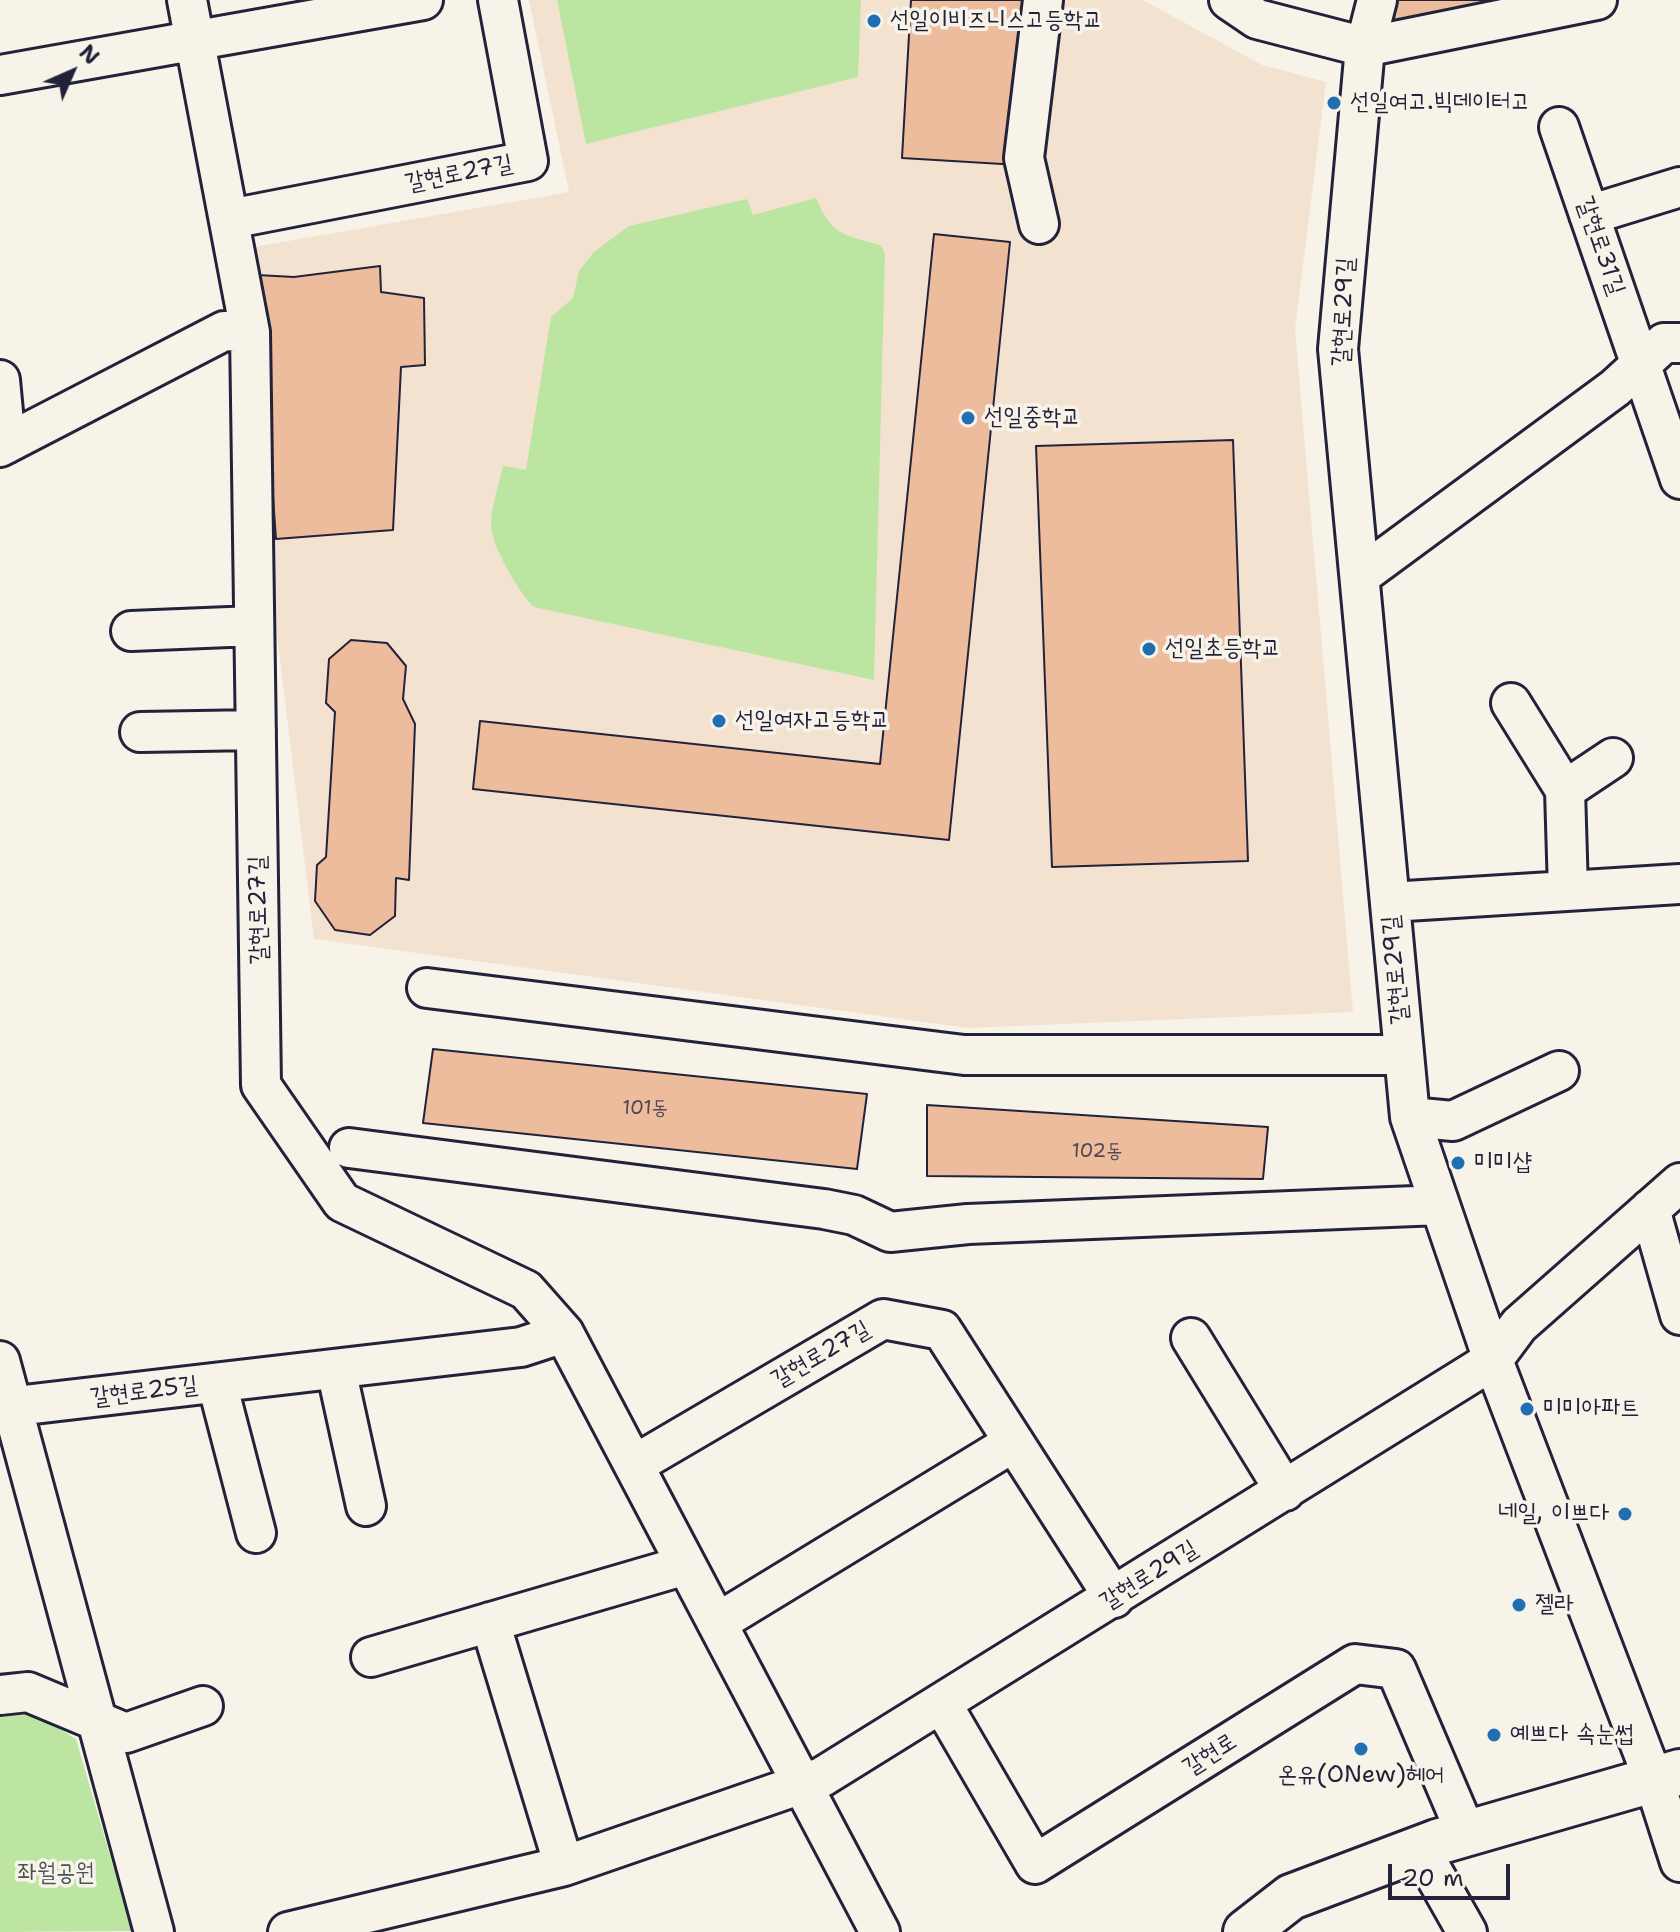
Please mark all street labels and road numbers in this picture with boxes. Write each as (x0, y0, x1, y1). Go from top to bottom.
street label: 갈현로27길 (403, 149, 515, 199)
street label: 갈현로31길 (1570, 193, 1630, 299)
street label: 갈현로29길 (1327, 257, 1361, 367)
street label: 갈현로27길 (244, 855, 274, 965)
street label: 갈현로29길 (1377, 914, 1415, 1026)
street label: 갈현로27길 (767, 1315, 875, 1395)
street label: 갈현로25길 (89, 1371, 199, 1413)
street label: 갈현로29길 (1095, 1535, 1203, 1617)
street label: 갈현로 (1178, 1727, 1242, 1783)

